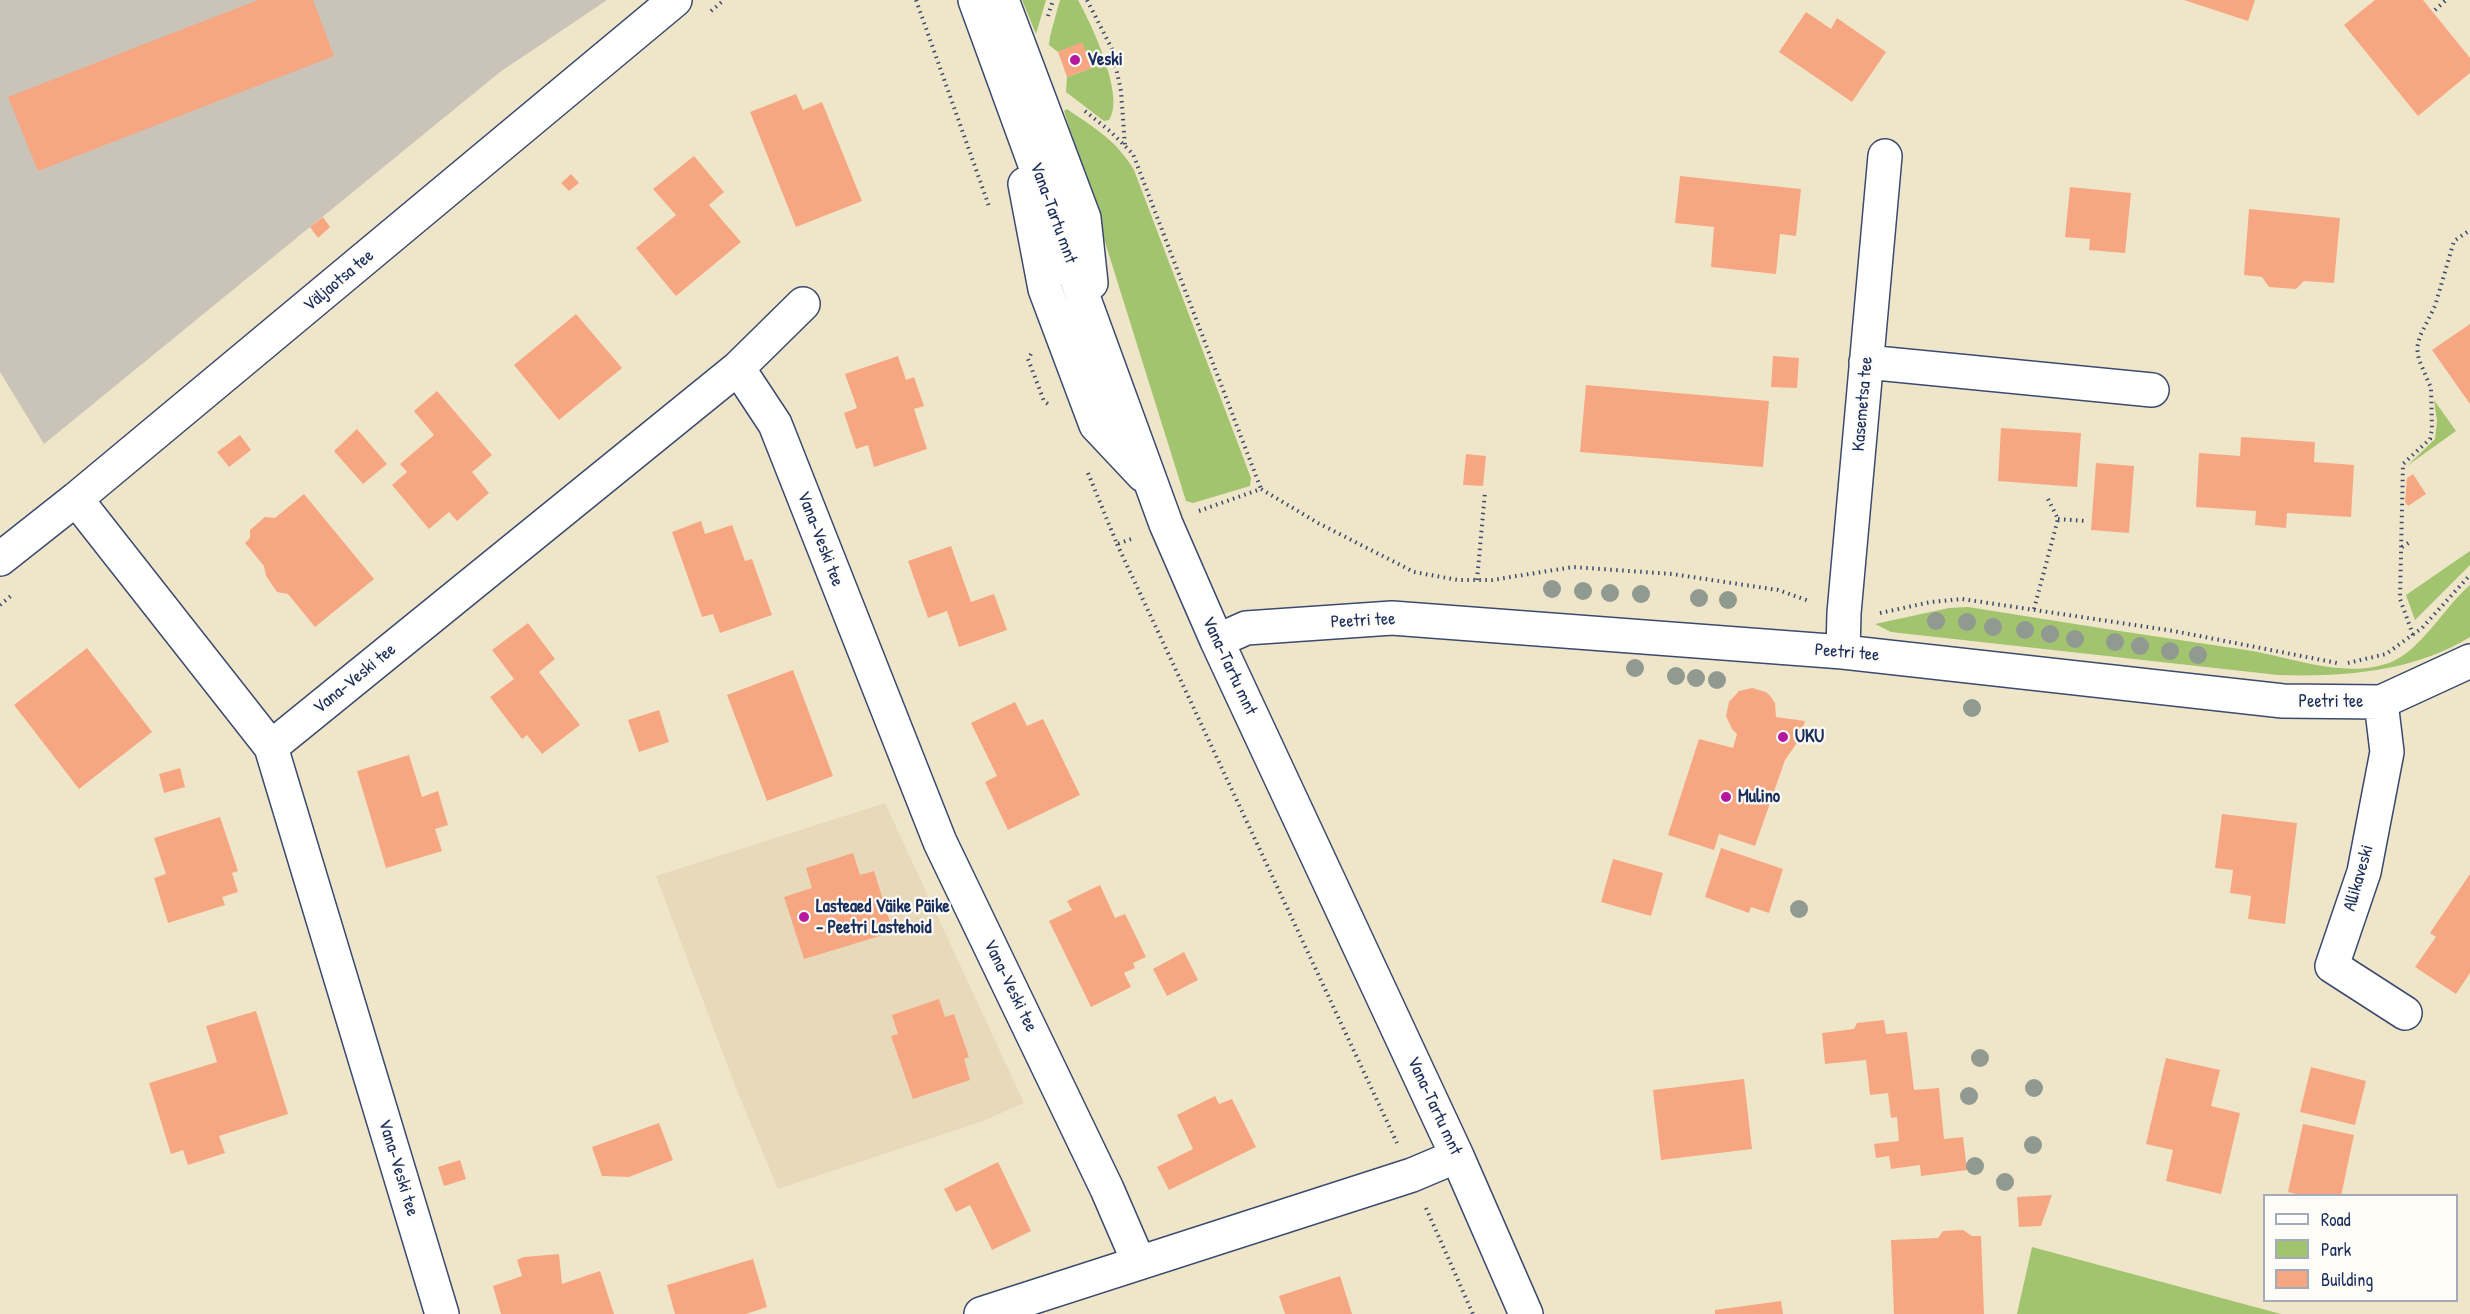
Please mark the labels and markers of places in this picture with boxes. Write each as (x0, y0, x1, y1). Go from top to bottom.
place label: Veski (1087, 49, 1123, 71)
marker: Veski (1068, 53, 1082, 67)
place label: UKU (1795, 726, 1824, 748)
marker: UKU (1776, 730, 1790, 744)
place label: Mulino (1738, 786, 1780, 808)
marker: Mulino (1719, 790, 1733, 804)
place label: Lasteaed Väike Päike - Peetri Lastehoid (816, 896, 950, 938)
marker: Lasteaed Väike Päike - Peetri Lastehoid (797, 910, 811, 924)

